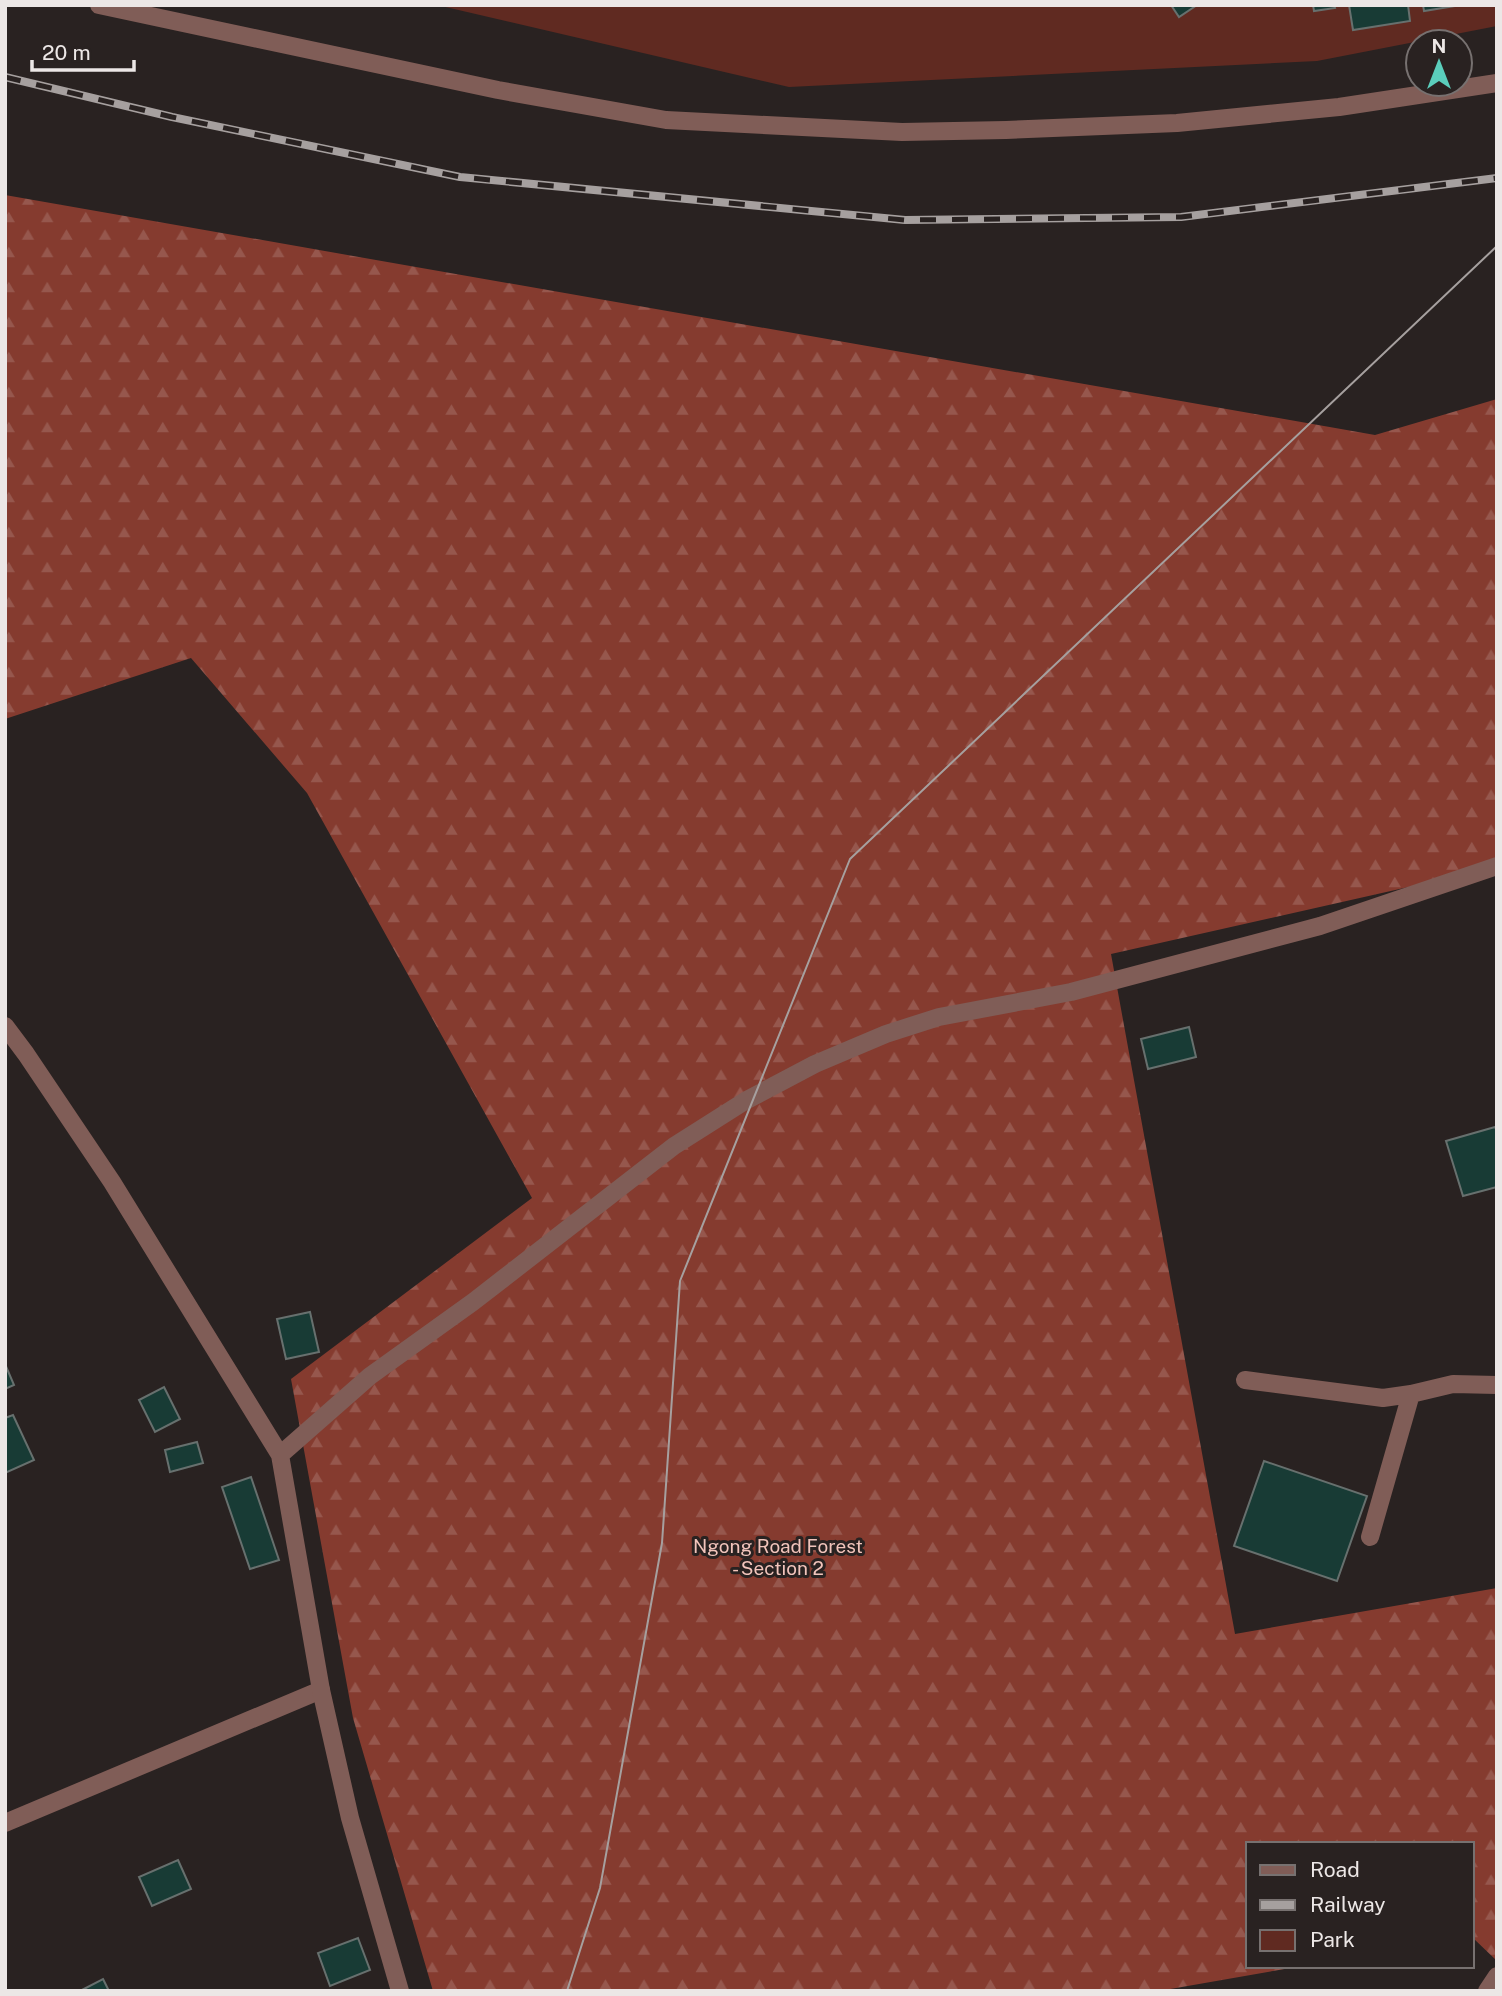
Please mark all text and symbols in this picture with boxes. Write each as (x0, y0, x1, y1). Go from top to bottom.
scale bar (32, 28, 133, 72)
north arrow (1404, 28, 1474, 98)
text: N (1432, 35, 1446, 57)
text: 20 m (42, 40, 91, 65)
park label: Ngong Road Forest - Section 2 (693, 1535, 863, 1579)
legend (1246, 1842, 1474, 1968)
text: Road (1310, 1857, 1360, 1882)
text: Railway (1310, 1892, 1386, 1917)
text: Park (1310, 1927, 1355, 1952)

